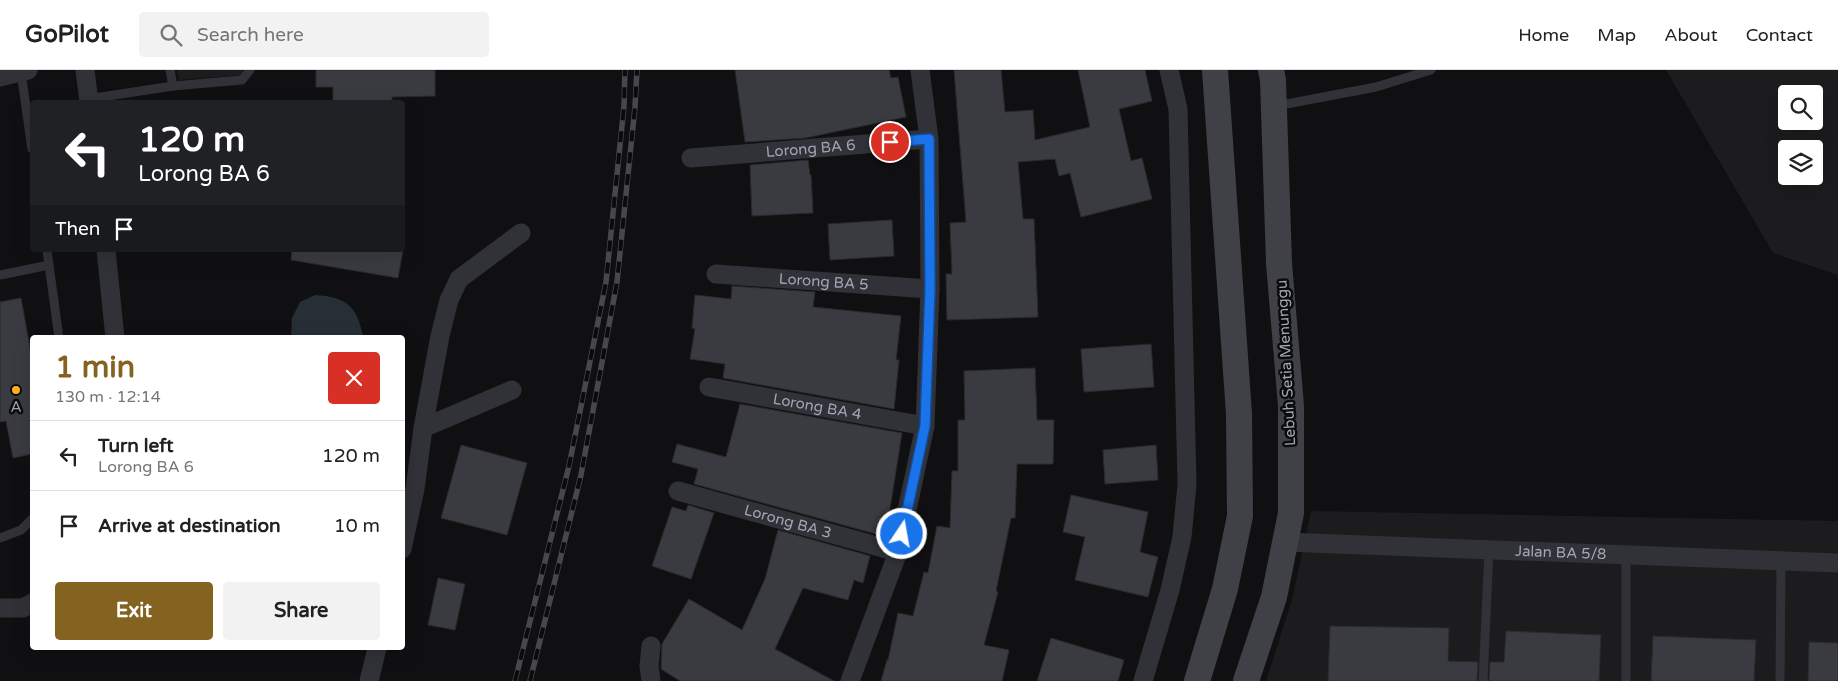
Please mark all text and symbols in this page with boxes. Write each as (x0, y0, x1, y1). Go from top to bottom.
search box (139, 12, 489, 57)
text: GoPilot (25, 20, 109, 49)
icon: search (157, 21, 185, 49)
text: Search here (197, 24, 304, 46)
text: Home (1518, 24, 1569, 46)
text: Map (1597, 24, 1636, 46)
text: About (1664, 24, 1718, 46)
text: Contact (1746, 24, 1813, 46)
map controls (1778, 85, 1823, 185)
button: search (1778, 85, 1823, 130)
text: 120 m (138, 119, 245, 161)
icon: left (55, 120, 120, 185)
pin (869, 121, 911, 163)
icon: arrive (876, 128, 904, 156)
street label: Lorong BA 6 (765, 136, 856, 161)
button: layers (1778, 140, 1823, 185)
text: Lorong BA 6 (138, 161, 270, 187)
icon: arrive (110, 215, 138, 243)
text: Then (55, 218, 100, 240)
street label: Lorong BA 5 (778, 269, 869, 294)
street label: Lebuh Setia Menunggu (1273, 279, 1299, 447)
text: 1 min (55, 349, 135, 386)
button: close (328, 352, 380, 404)
marker: A (10, 384, 22, 396)
text: 130 m · 12:14 (55, 387, 161, 407)
street label: Lorong BA 4 (771, 390, 863, 423)
place label: A (10, 398, 22, 416)
text: Turn left (98, 435, 174, 457)
icon: left (55, 442, 83, 470)
text: 120 m (322, 445, 380, 467)
text: Lorong BA 6 (98, 457, 194, 477)
street label: Lorong BA 3 (742, 501, 834, 542)
position arrow (875, 507, 927, 559)
icon: arrive (55, 512, 83, 540)
text: Arrive at destination (98, 515, 281, 537)
text: 10 m (334, 515, 380, 537)
street label: Jalan BA 5/8 (1515, 542, 1607, 563)
button: Exit (55, 582, 213, 640)
button: Share (223, 582, 380, 640)

